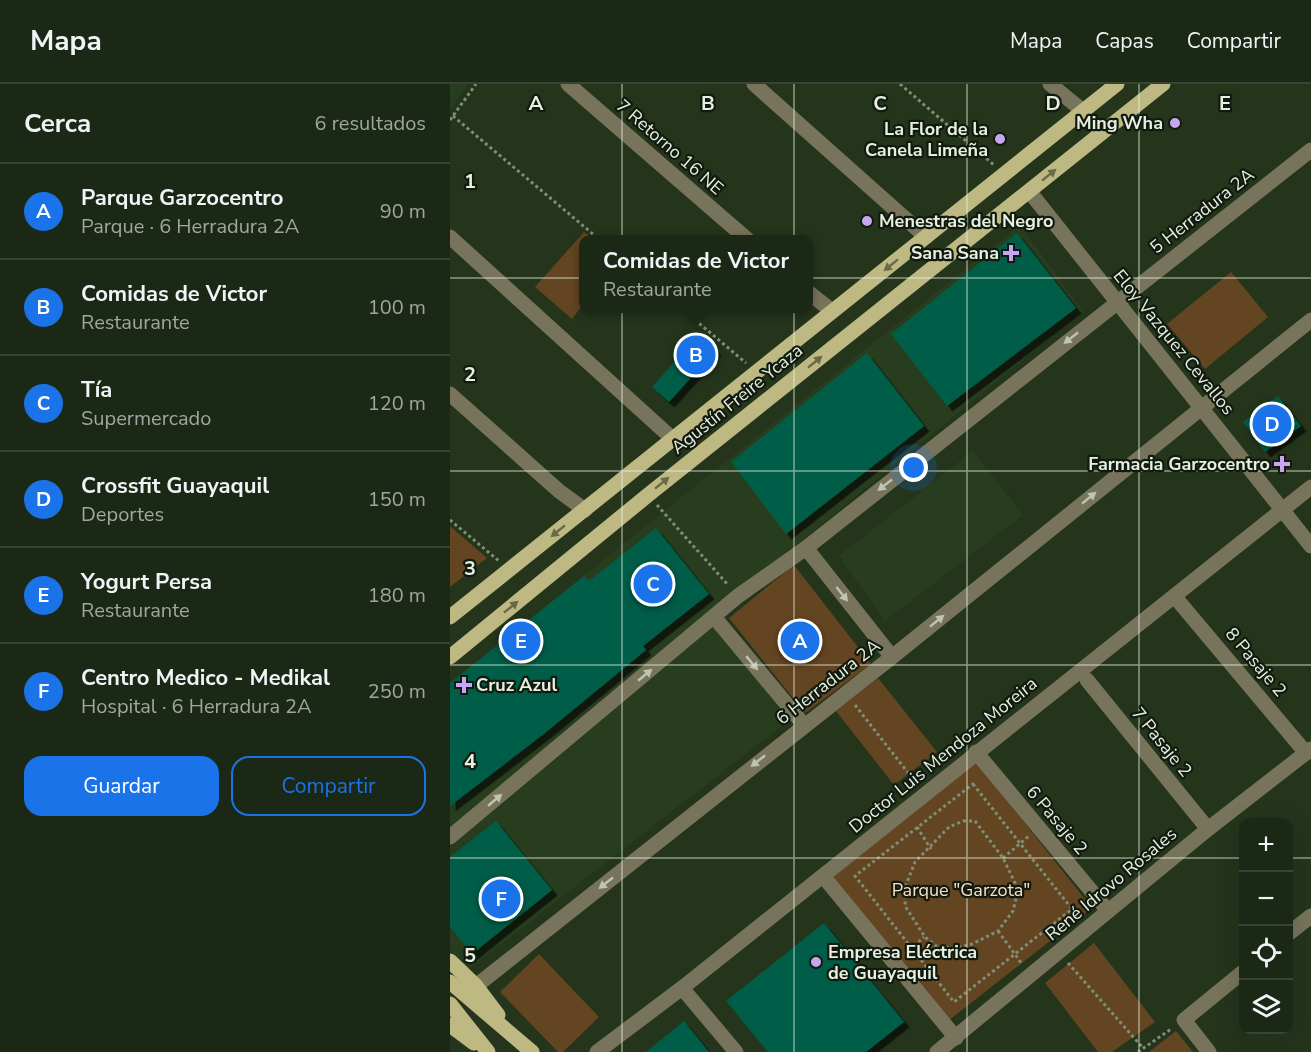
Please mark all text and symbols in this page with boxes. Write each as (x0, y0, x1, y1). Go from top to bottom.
text: Mapa (30, 22, 102, 60)
text: Mapa (1010, 27, 1062, 55)
text: Capas (1095, 27, 1154, 55)
text: Compartir (1187, 27, 1281, 55)
text: A (529, 90, 544, 117)
text: B (701, 90, 715, 117)
text: C (873, 90, 887, 117)
text: D (1045, 90, 1061, 117)
text: E (1219, 90, 1231, 117)
street label: 7 Retorno 16 NE (611, 94, 729, 200)
text: Cerca (24, 106, 91, 141)
text: 6 resultados (315, 110, 426, 137)
place label: Ming Wha (1076, 111, 1163, 135)
marker: Ming Wha (1168, 116, 1182, 130)
place label: La Flor de la Canela Limeña (865, 117, 988, 162)
marker: La Flor de la Canela Limeña (993, 132, 1007, 146)
street label: 5 Herradura 2A (1145, 163, 1259, 259)
text: 1 (464, 168, 476, 195)
one-way arrow (1042, 169, 1057, 181)
text: Parque Garzocentro (81, 183, 284, 213)
text: A (36, 198, 51, 225)
text: 90 m (380, 198, 426, 225)
place label: Menestras del Negro (879, 209, 1053, 233)
text: Parque · 6 Herradura 2A (81, 213, 299, 240)
marker: Menestras del Negro (860, 214, 874, 228)
popup (579, 235, 813, 313)
place label: Sana Sana (911, 241, 999, 265)
text: Comidas de Victor (603, 246, 789, 276)
marker: Sana Sana (1004, 246, 1018, 260)
one-way arrow (883, 258, 898, 270)
street label: Eloy Vazquez Cevallos (1108, 264, 1240, 420)
text: Restaurante (603, 276, 712, 303)
text: Comidas de Victor (81, 279, 267, 309)
text: B (37, 294, 50, 321)
text: 100 m (368, 294, 426, 321)
text: Restaurante (81, 309, 190, 336)
pin: B (676, 332, 716, 378)
one-way arrow (1064, 332, 1079, 344)
street label: Agustín Freire Ycaza (666, 338, 808, 460)
one-way arrow (807, 356, 822, 368)
text: 2 (464, 361, 476, 388)
text: Tía (81, 375, 112, 405)
text: C (37, 390, 50, 417)
text: 120 m (368, 390, 426, 417)
pin: D (1252, 402, 1292, 446)
text: Supermercado (81, 405, 211, 432)
place label: Farmacia Garzocentro (1088, 452, 1270, 476)
your location (899, 453, 928, 482)
marker: Farmacia Garzocentro (1275, 457, 1289, 471)
text: Crossfit Guayaquil (81, 471, 269, 501)
one-way arrow (654, 477, 670, 490)
one-way arrow (878, 479, 893, 491)
text: D (36, 486, 51, 513)
text: 150 m (368, 486, 426, 513)
one-way arrow (1081, 492, 1097, 505)
text: Deportes (81, 501, 164, 528)
one-way arrow (550, 524, 566, 537)
text: 3 (464, 555, 476, 582)
pin: C (634, 562, 672, 606)
text: Yogurt Persa (81, 567, 212, 597)
text: E (38, 582, 49, 609)
text: 180 m (368, 582, 426, 609)
one-way arrow (836, 586, 849, 602)
text: Restaurante (81, 597, 190, 624)
one-way arrow (503, 601, 518, 614)
one-way arrow (929, 614, 945, 627)
pin: E (502, 618, 540, 664)
pin: A (780, 618, 820, 664)
street label: 8 Pasaje 2 (1220, 622, 1292, 702)
street label: 6 Herradura 2A (772, 635, 884, 729)
one-way arrow (745, 655, 758, 670)
text: Centro Medico - Medikal (81, 663, 330, 693)
one-way arrow (637, 669, 653, 682)
street label: Doctor Luis Mendoza Moreira (844, 672, 1042, 838)
place label: Cruz Azul (476, 673, 557, 697)
text: F (38, 678, 49, 705)
text: 250 m (368, 678, 426, 705)
marker: Cruz Azul (457, 678, 471, 692)
text: Hospital · 6 Herradura 2A (81, 693, 312, 720)
street label: 7 Pasaje 2 (1126, 702, 1198, 782)
text: 4 (464, 748, 476, 775)
one-way arrow (750, 755, 766, 768)
button: Guardar (24, 756, 219, 816)
button: Compartir (231, 756, 426, 816)
street label: 6 Pasaje 2 (1021, 780, 1093, 860)
one-way arrow (487, 793, 503, 806)
map controls (1239, 818, 1293, 1034)
button: + (1239, 818, 1293, 872)
street label: René Idrovo Rosales (1040, 822, 1182, 946)
button: − (1239, 872, 1293, 926)
pin: F (482, 876, 520, 922)
one-way arrow (598, 876, 613, 888)
park label: Parque "Garzota" (892, 878, 1030, 902)
button: locate (1239, 926, 1293, 980)
place label: Empresa Eléctrica de Guayaquil (828, 940, 977, 985)
text: 5 (464, 942, 476, 969)
marker: Empresa Eléctrica de Guayaquil (809, 955, 823, 969)
button: layers (1239, 980, 1293, 1034)

